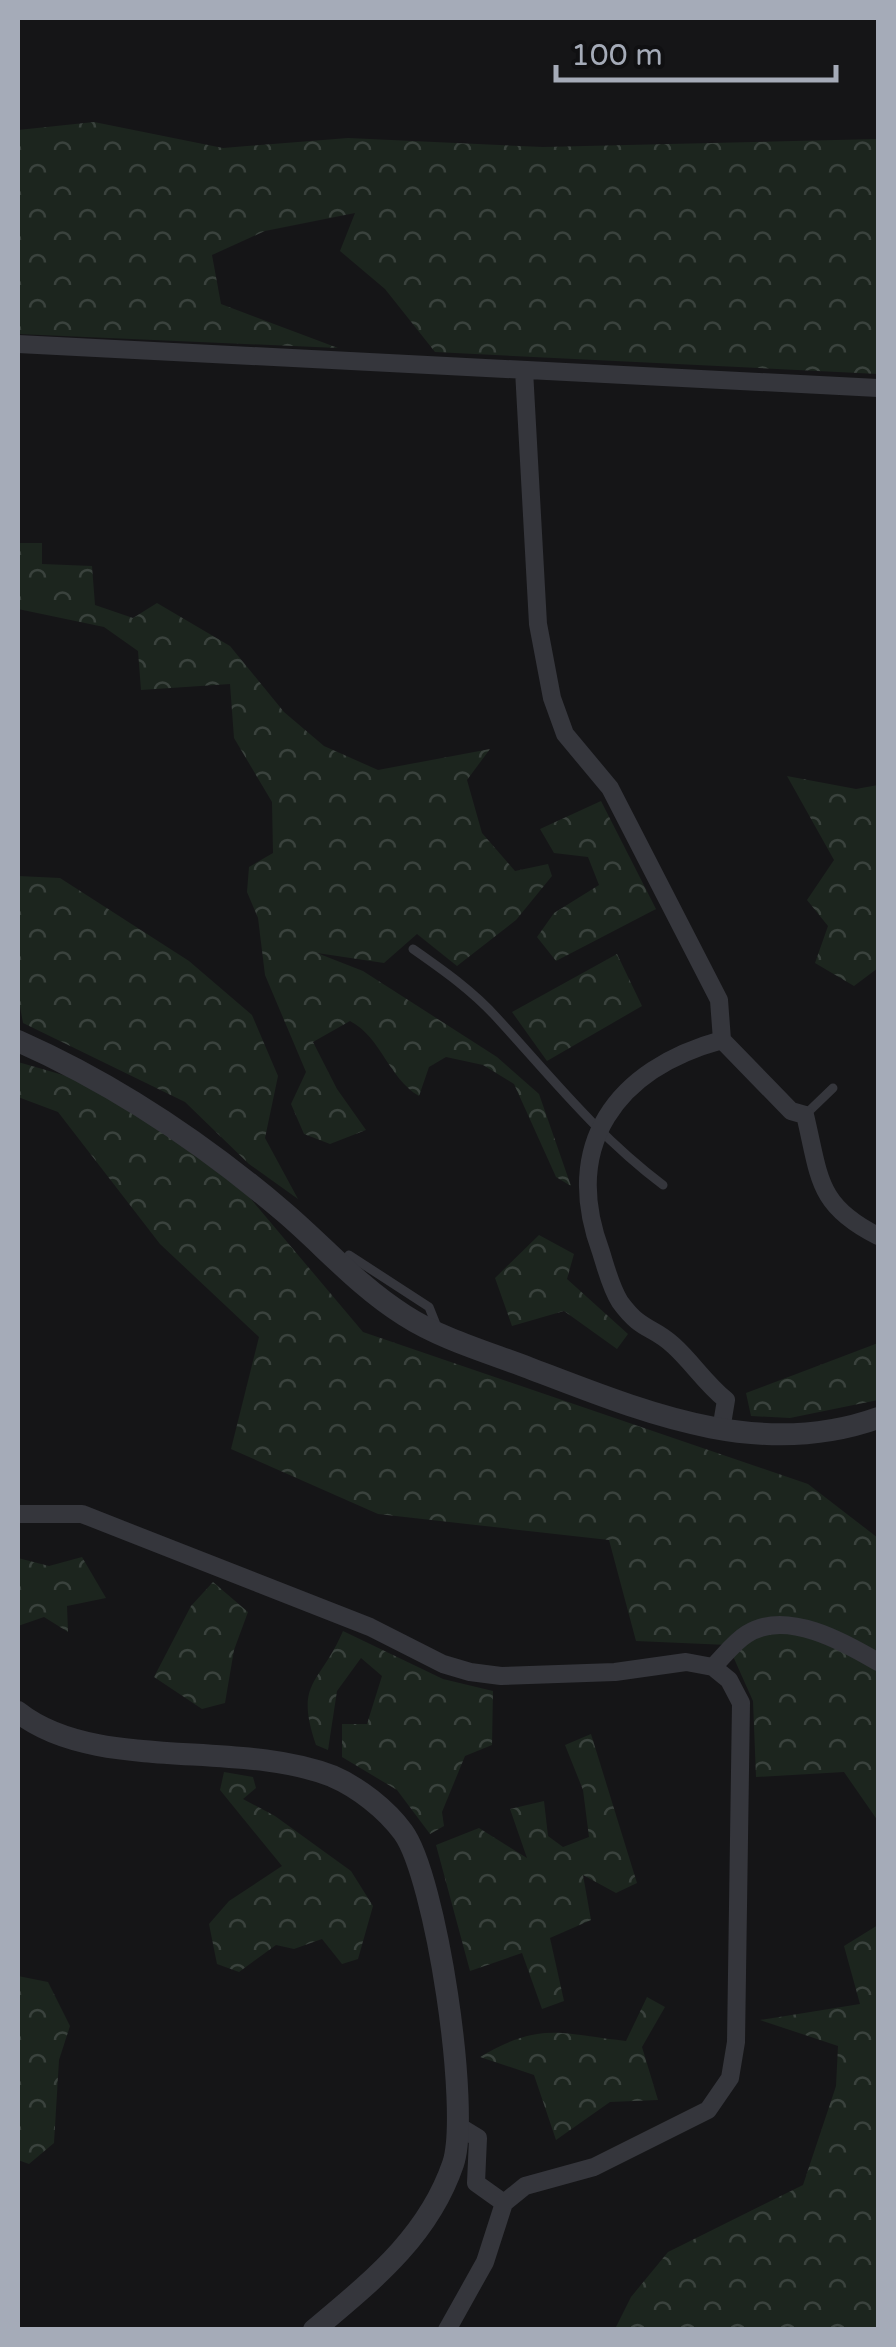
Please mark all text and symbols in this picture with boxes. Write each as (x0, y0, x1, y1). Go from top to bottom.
scale bar (556, 20, 836, 82)
text: 100 m (571, 37, 663, 74)

